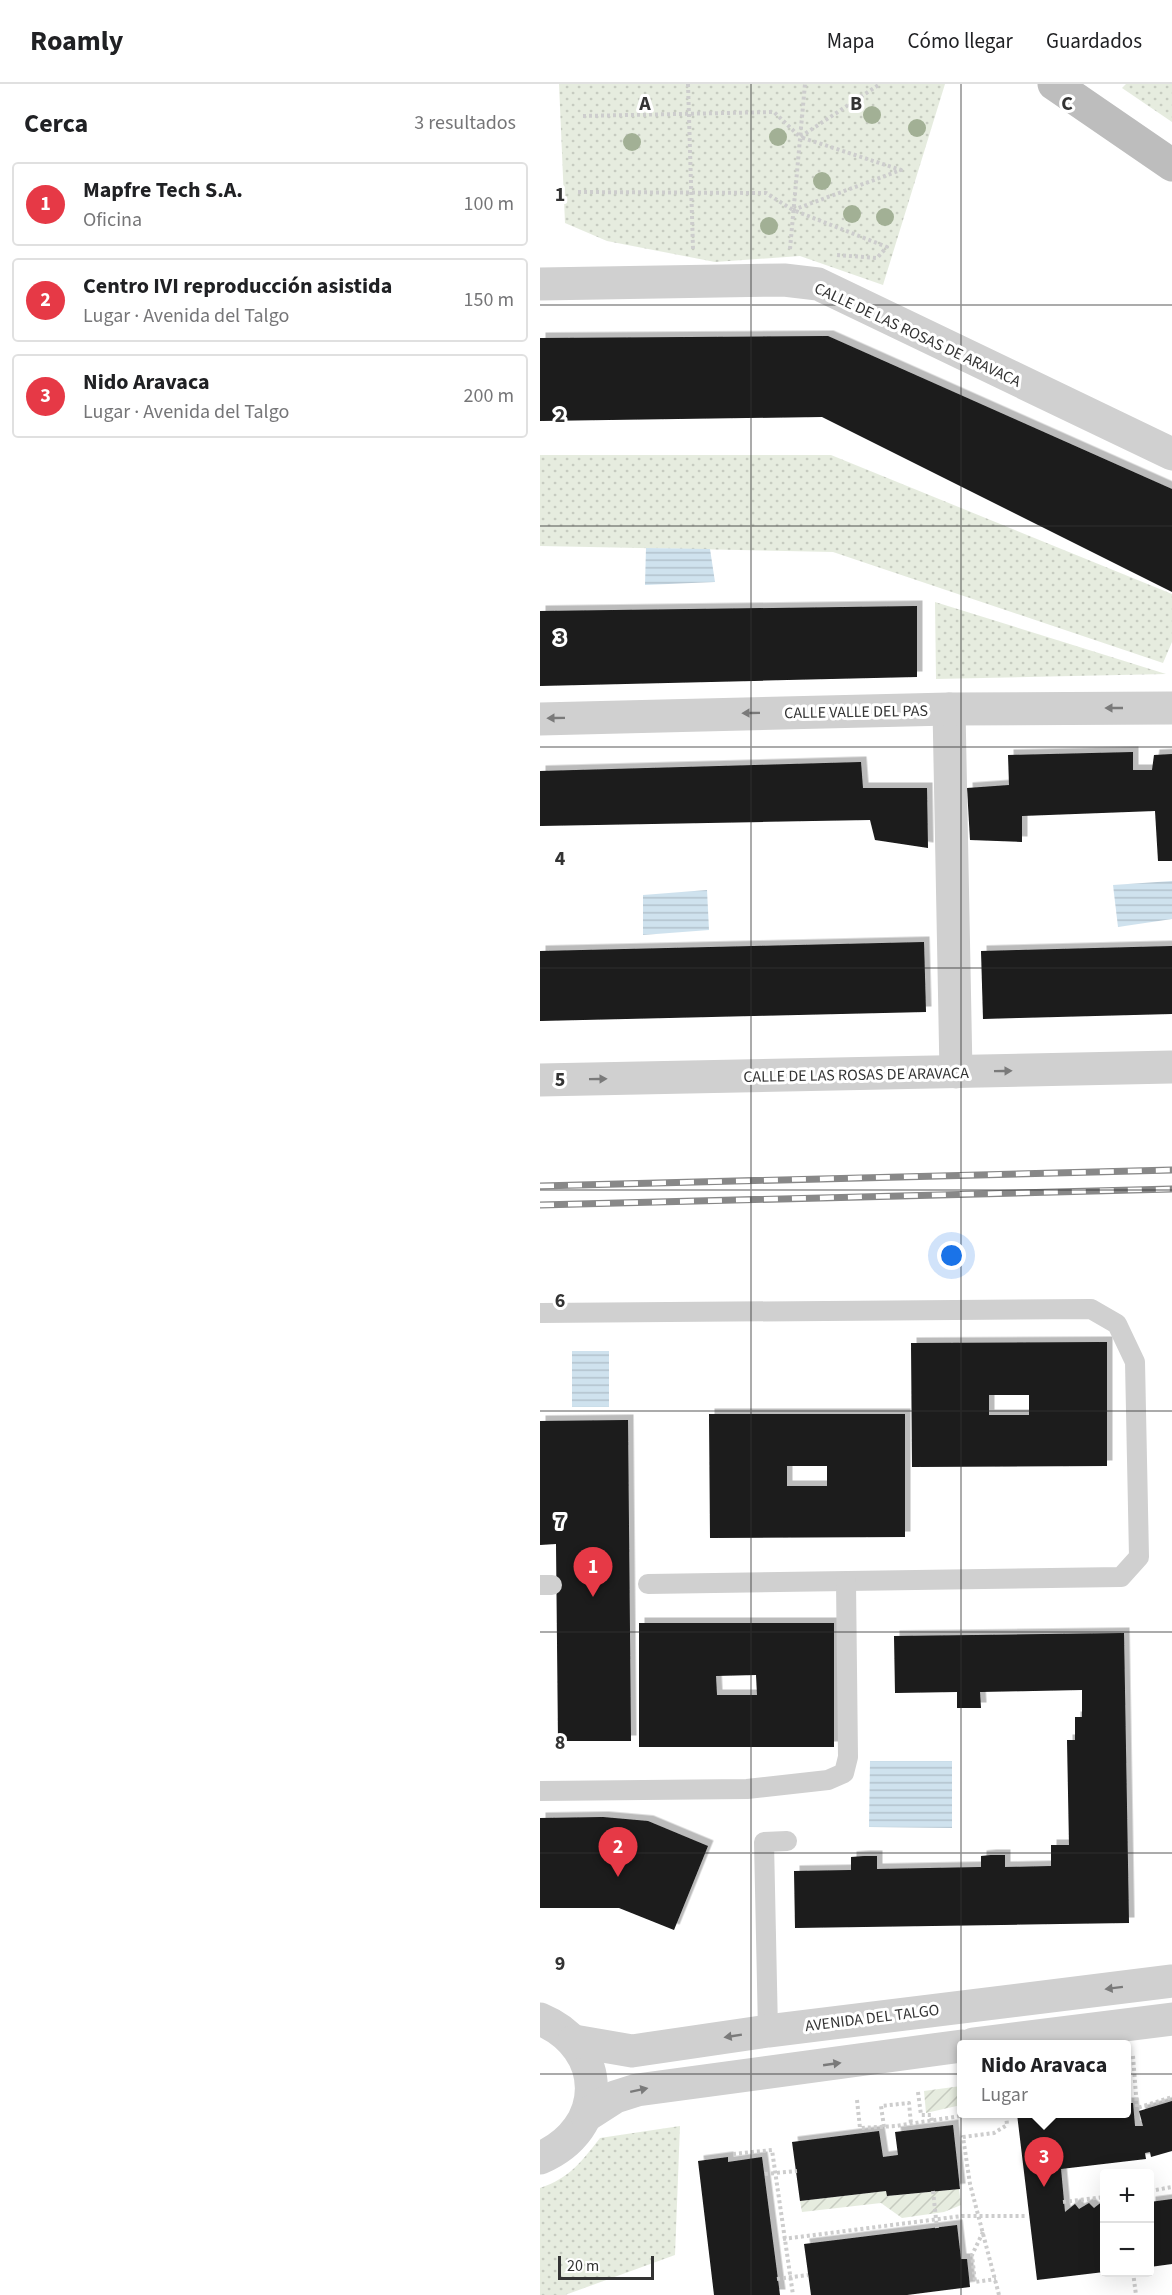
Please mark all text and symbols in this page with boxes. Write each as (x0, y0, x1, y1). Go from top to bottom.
text: Roamly (30, 21, 123, 61)
text: Mapa (827, 26, 875, 56)
text: Cómo llegar (908, 26, 1013, 56)
text: Guardados (1046, 26, 1142, 56)
text: A (638, 90, 651, 118)
text: B (850, 90, 862, 118)
text: C (1061, 90, 1073, 118)
text: Cerca (24, 105, 88, 142)
text: 3 resultados (414, 109, 516, 137)
text: Mapfre Tech S.A. (83, 174, 243, 206)
text: 1 (555, 181, 565, 209)
text: 1 (40, 190, 51, 218)
text: 100 m (464, 190, 514, 218)
text: Oficina (83, 206, 142, 234)
text: Centro IVI reproducción asistida (83, 270, 392, 302)
street label: CALLE DE LAS ROSAS DE ARAVACA (811, 277, 1025, 393)
text: 2 (40, 286, 51, 314)
text: 150 m (464, 286, 514, 314)
text: Lugar · Avenida del Talgo (83, 302, 289, 330)
text: Nido Aravaca (83, 366, 210, 398)
text: 3 (40, 382, 51, 410)
text: 200 m (464, 382, 514, 410)
text: Lugar · Avenida del Talgo (83, 398, 289, 426)
text: 2 (555, 402, 565, 430)
text: 3 (555, 624, 565, 652)
street label: CALLE VALLE DEL PAS (784, 700, 928, 724)
one-way arrow (1104, 703, 1123, 713)
one-way arrow (741, 709, 760, 718)
one-way arrow (546, 713, 565, 723)
text: 4 (555, 845, 566, 873)
street label: CALLE DE LAS ROSAS DE ARAVACA (743, 1062, 969, 1088)
text: 5 (555, 1066, 565, 1094)
one-way arrow (994, 1067, 1013, 1076)
one-way arrow (589, 1074, 608, 1084)
your location (937, 1241, 966, 1270)
text: 6 (555, 1287, 565, 1315)
text: 7 (555, 1508, 565, 1536)
pin: 1 (574, 1548, 612, 1597)
text: 8 (555, 1729, 565, 1757)
pin: 2 (598, 1828, 638, 1877)
text: 9 (555, 1950, 565, 1978)
one-way arrow (1104, 1983, 1123, 1992)
street label: AVENIDA DEL TALGO (804, 1999, 940, 2037)
one-way arrow (723, 2032, 742, 2041)
popup (957, 2040, 1131, 2118)
text: Nido Aravaca (981, 2049, 1107, 2081)
one-way arrow (822, 2059, 841, 2068)
text: Lugar (981, 2081, 1028, 2109)
one-way arrow (629, 2085, 648, 2095)
pin: 3 (1024, 2138, 1064, 2187)
map controls (1100, 2169, 1154, 2277)
button: + (1100, 2169, 1154, 2223)
button: − (1100, 2223, 1154, 2277)
scale bar (558, 2253, 654, 2280)
text: 20 m (567, 2255, 599, 2277)

